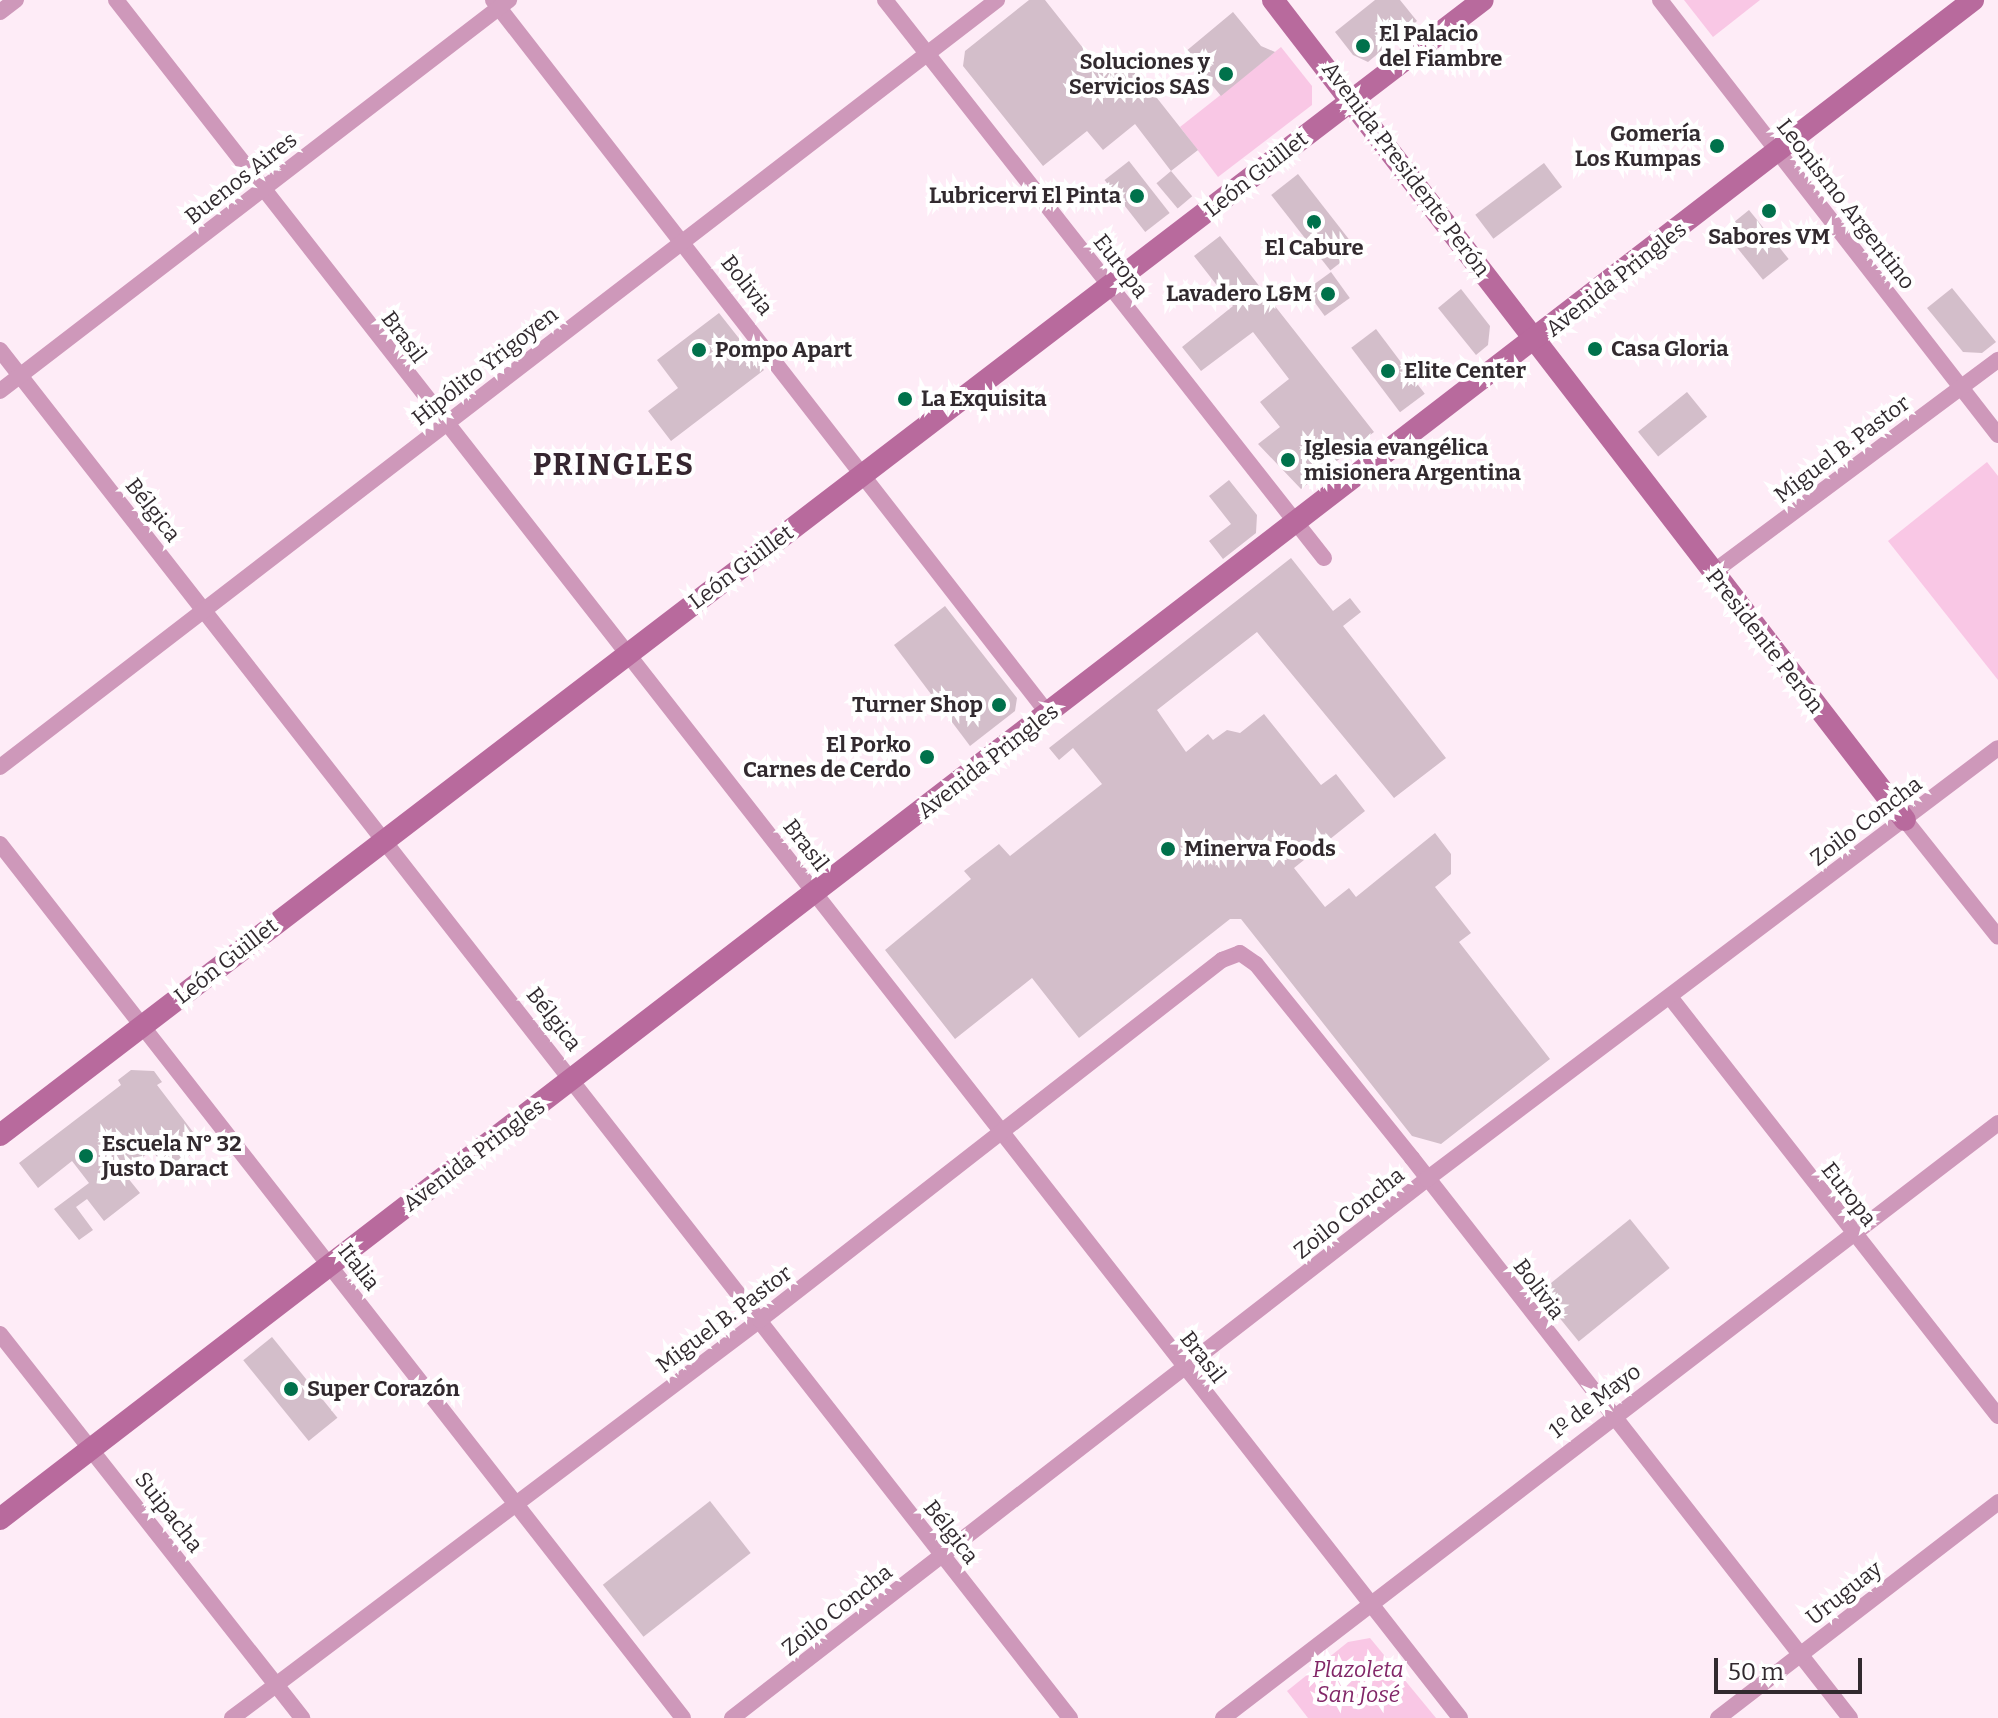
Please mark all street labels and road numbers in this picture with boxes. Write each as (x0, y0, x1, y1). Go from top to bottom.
street label: Avenida Presidente Perón (1317, 56, 1495, 282)
street label: Leonismo Argentino (1771, 113, 1921, 295)
street label: Buenos Aires (180, 126, 302, 230)
street label: León Guillet (1199, 126, 1313, 222)
street label: Avenida Pringles (1540, 216, 1692, 342)
street label: Europa (1088, 229, 1154, 303)
street label: Bolivia (715, 250, 779, 320)
street label: Hipólito Yrigoyen (407, 301, 563, 431)
street label: Brasil (376, 306, 432, 368)
street label: Miguel B. Pastor (1769, 390, 1915, 508)
street label: Bélgica (120, 473, 186, 547)
street label: León Guillet (684, 519, 798, 615)
street label: Presidente Perón (1701, 564, 1829, 718)
street label: Avenida Pringles (912, 698, 1064, 824)
street label: Zoilo Concha (1805, 771, 1927, 871)
street label: Brasil (778, 814, 834, 876)
street label: León Guillet (169, 913, 283, 1009)
street label: Bélgica (521, 982, 587, 1056)
street label: Avenida Pringles (398, 1093, 550, 1217)
street label: Europa (1816, 1157, 1882, 1231)
street label: Zoilo Concha (1289, 1162, 1409, 1264)
street label: Italia (333, 1238, 385, 1296)
street label: Bolivia (1508, 1254, 1570, 1324)
street label: Miguel B. Pastor (651, 1260, 797, 1378)
street label: Brasil (1175, 1326, 1231, 1388)
street label: 1º de Mayo (1544, 1358, 1646, 1444)
street label: Suipacha (129, 1467, 209, 1557)
street label: Bélgica (918, 1495, 984, 1569)
street label: Uruguay (1801, 1555, 1887, 1631)
street label: Zoilo Concha (777, 1559, 897, 1661)

